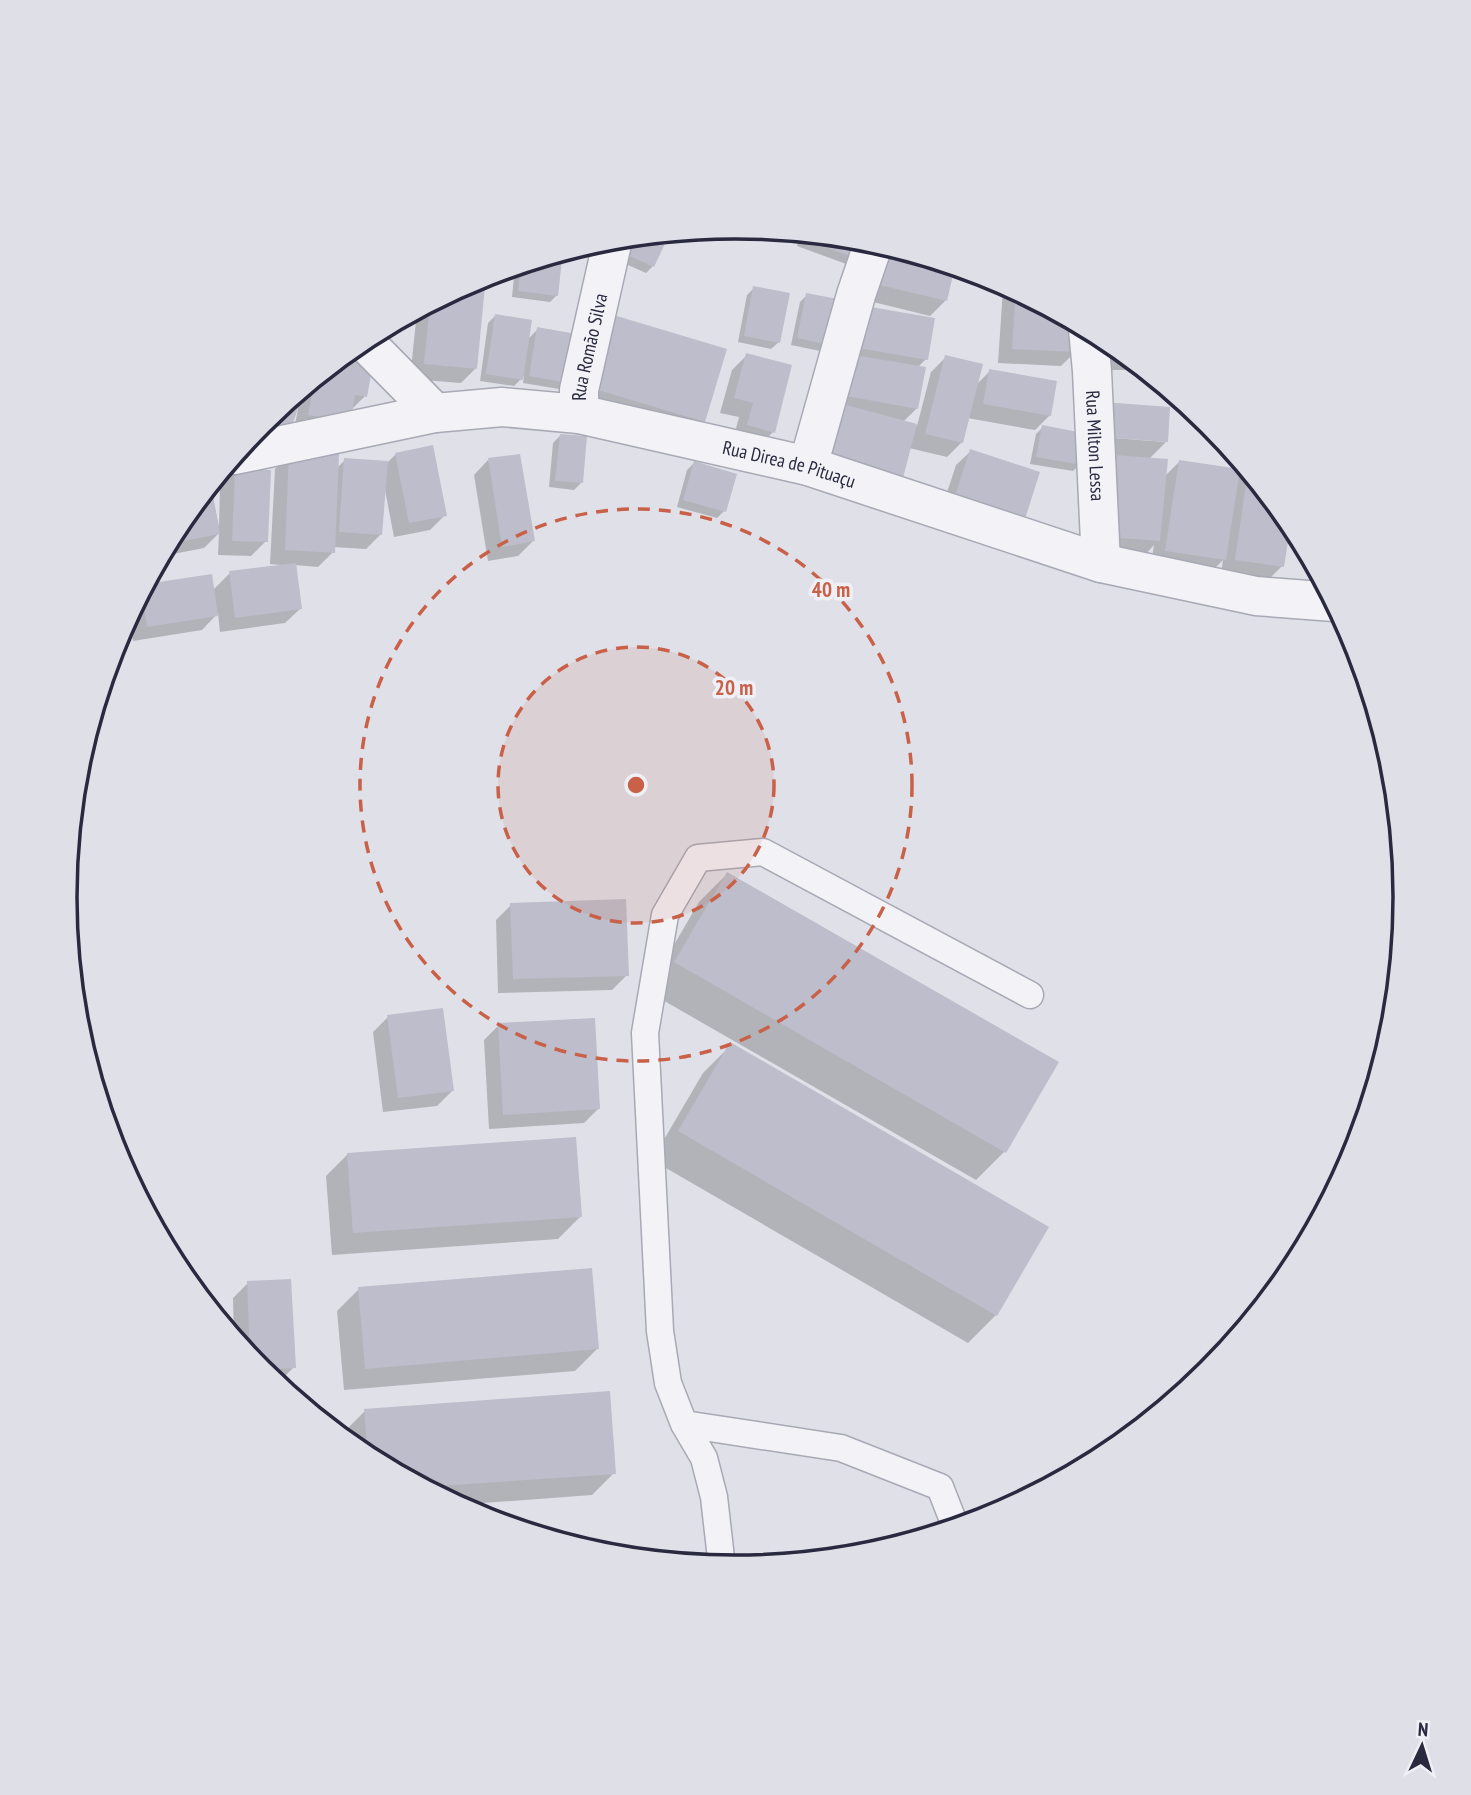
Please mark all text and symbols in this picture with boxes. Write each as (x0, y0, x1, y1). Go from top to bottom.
street label: Rua Romão Silva (567, 291, 612, 401)
street label: Rua Milton Lessa (1081, 390, 1110, 502)
street label: Rua Direa de Pituaçu (720, 435, 859, 493)
text: 40 m (812, 576, 850, 603)
text: 20 m (715, 674, 753, 701)
centre of rings (624, 773, 648, 797)
north arrow (1387, 1711, 1457, 1781)
text: N (1417, 1717, 1429, 1741)

